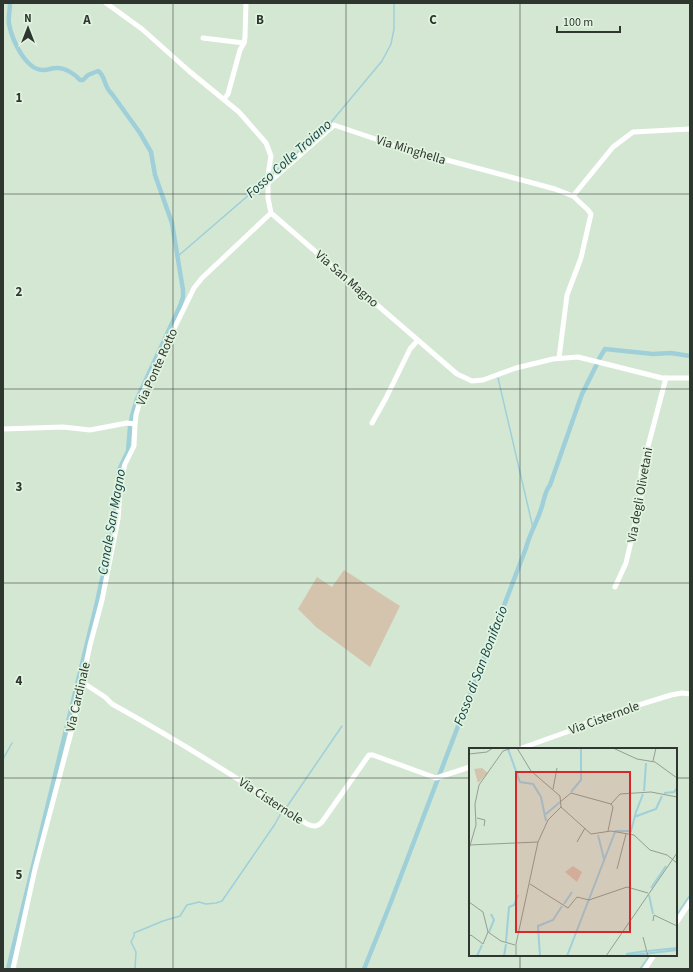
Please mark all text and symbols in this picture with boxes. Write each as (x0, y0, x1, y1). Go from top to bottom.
north arrow (8, 8, 48, 48)
scale bar (557, 8, 620, 34)
text: N (24, 11, 32, 26)
text: A (82, 11, 91, 29)
text: B (256, 11, 264, 29)
text: C (429, 11, 437, 29)
text: 100 m (563, 14, 593, 31)
text: 1 (16, 89, 23, 107)
water label: Fosso Colle Troiano (242, 115, 336, 203)
street label: Via Minghella (374, 131, 448, 169)
street label: Via San Magno (311, 246, 383, 312)
text: 2 (16, 283, 23, 301)
street label: Via Ponte Rotto (132, 325, 182, 409)
street label: Via degli Olivetani (623, 446, 657, 544)
water label: Canale San Magno (93, 468, 131, 576)
text: 3 (16, 478, 23, 496)
water label: Fosso di San Bonifacio (449, 603, 513, 729)
street label: Via Cardinale (61, 660, 95, 734)
text: 4 (16, 672, 23, 690)
street label: Via Cisternole (566, 697, 642, 739)
inset map (469, 748, 677, 956)
street label: Via Cisternole (235, 773, 307, 829)
text: 5 (16, 866, 23, 884)

